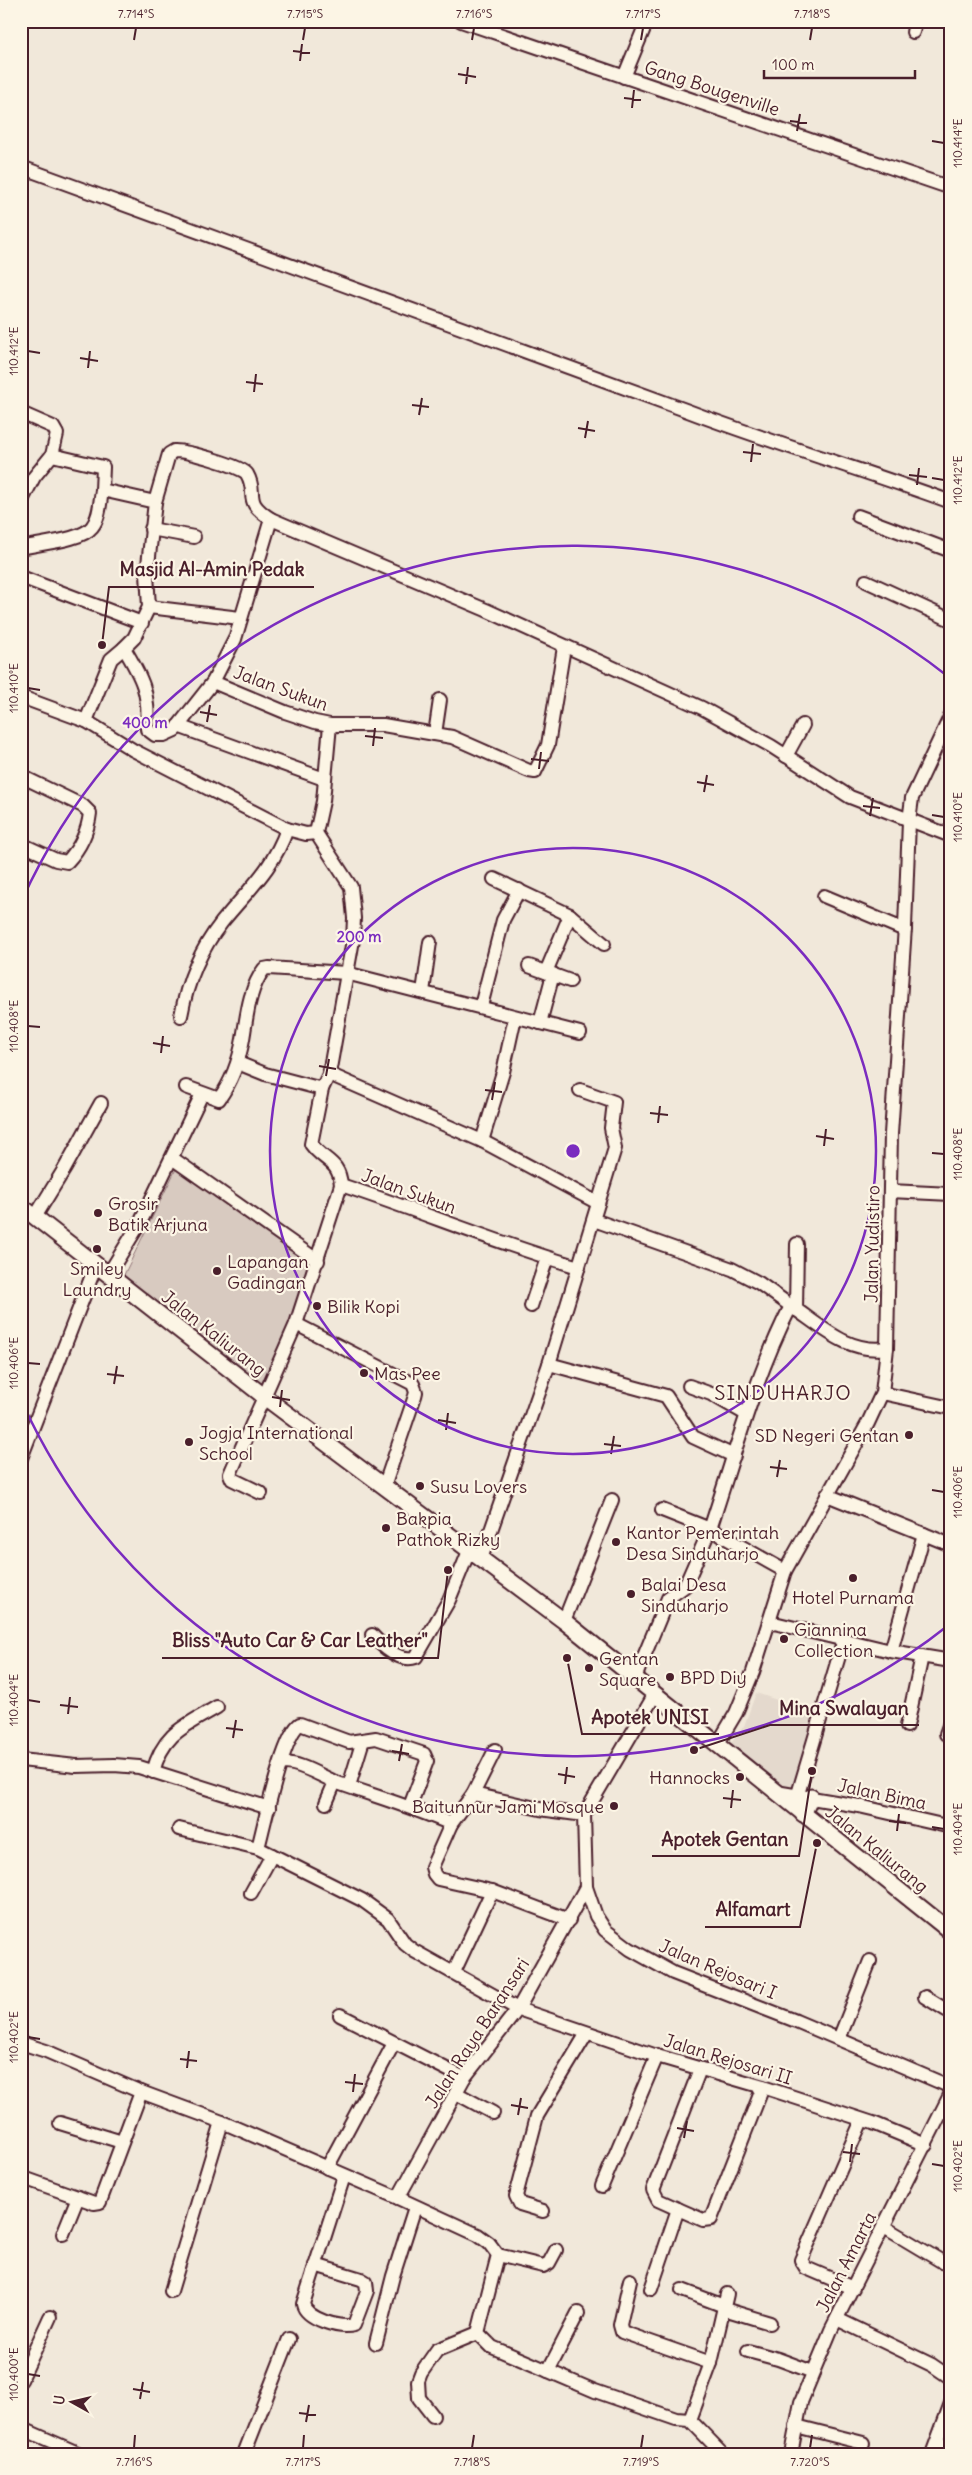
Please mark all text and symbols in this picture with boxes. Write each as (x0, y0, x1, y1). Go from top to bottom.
text: 7.714°S (118, 6, 155, 21)
text: 7.715°S (287, 6, 324, 21)
text: 7.716°S (456, 6, 493, 21)
text: 7.717°S (625, 6, 661, 21)
text: 7.718°S (794, 6, 831, 21)
scale bar (764, 48, 916, 80)
street label: Gang Bougenville (641, 55, 783, 121)
text: 100 m (772, 55, 814, 74)
text: 110.414°E (950, 118, 965, 168)
text: 110.412°E (6, 327, 21, 375)
text: 110.412°E (950, 456, 965, 504)
callout: Masjid Al-Amin Pedak (109, 553, 314, 587)
text: Masjid Al-Amin Pedak (120, 557, 305, 581)
street label: Jalan Sukun (231, 660, 331, 716)
text: 110.410°E (6, 663, 21, 713)
text: 400 m (122, 713, 168, 732)
text: 110.410°E (950, 792, 965, 842)
text: 200 m (337, 927, 381, 946)
text: 110.408°E (6, 1000, 21, 1052)
text: 110.408°E (950, 1128, 965, 1180)
centre of rings (564, 1142, 582, 1160)
street label: Jalan Sukun (359, 1163, 459, 1219)
street label: Jalan Yudistiro (859, 1185, 885, 1303)
place label: Grosir Batik Arjuna (108, 1192, 208, 1236)
marker: Grosir Batik Arjuna (92, 1207, 104, 1219)
marker: Smiley Laundry (91, 1243, 103, 1255)
place label: Lapangan Gadingan (227, 1250, 309, 1294)
place label: Smiley Laundry (63, 1257, 131, 1301)
marker: Lapangan Gadingan (211, 1265, 223, 1277)
street label: Jalan Kaliurang (157, 1285, 271, 1381)
place label: Bilik Kopi (327, 1295, 400, 1318)
marker: Bilik Kopi (311, 1300, 323, 1312)
text: 110.406°E (6, 1337, 21, 1389)
place label: Mas Pee (374, 1362, 441, 1385)
marker: Mas Pee (358, 1367, 370, 1379)
district label: SINDUHARJO (714, 1380, 852, 1405)
place label: Jogja International School (199, 1421, 353, 1465)
place label: SD Negeri Gentan (755, 1424, 899, 1447)
marker: SD Negeri Gentan (903, 1429, 915, 1441)
marker: Jogja International School (183, 1436, 195, 1448)
text: 110.406°E (950, 1466, 965, 1518)
place label: Susu Lovers (430, 1475, 527, 1498)
marker: Susu Lovers (414, 1480, 426, 1492)
place label: Bakpia Pathok Rizky (396, 1507, 500, 1551)
place label: Kantor Pemerintah Desa Sinduharjo (626, 1521, 779, 1565)
marker: Bakpia Pathok Rizky (380, 1522, 392, 1534)
marker: Kantor Pemerintah Desa Sinduharjo (610, 1536, 622, 1548)
marker: Hotel Purnama (847, 1572, 859, 1584)
place label: Balai Desa Sinduharjo (641, 1573, 729, 1617)
place label: Hotel Purnama (792, 1586, 914, 1609)
marker: Balai Desa Sinduharjo (625, 1588, 637, 1600)
place label: Giannina Collection (794, 1618, 873, 1662)
callout: Bliss "Auto Car & Car Leather" (162, 1624, 438, 1658)
text: Bliss "Auto Car & Car Leather" (172, 1628, 428, 1652)
marker: Giannina Collection (778, 1633, 790, 1645)
place label: Gentan Square (599, 1647, 659, 1691)
marker: Gentan Square (583, 1662, 595, 1674)
place label: BPD Diy (680, 1666, 747, 1689)
marker: BPD Diy (664, 1671, 676, 1683)
text: 110.404°E (6, 1674, 21, 1726)
callout: Mina Swalayan (770, 1691, 919, 1725)
text: Mina Swalayan (779, 1696, 909, 1720)
callout: Apotek UNISI (582, 1700, 719, 1734)
text: Apotek UNISI (591, 1705, 709, 1729)
place label: Hannocks (649, 1766, 730, 1789)
marker: Hannocks (734, 1771, 746, 1783)
street label: Jalan Bima (835, 1773, 929, 1815)
place label: Baitunnur Jami Mosque (412, 1795, 604, 1818)
marker: Baitunnur Jami Mosque (608, 1800, 620, 1812)
street label: Jalan Kaliurang (821, 1800, 933, 1898)
text: 110.404°E (950, 1803, 965, 1855)
callout: Apotek Gentan (652, 1822, 799, 1856)
text: Apotek Gentan (661, 1827, 789, 1851)
callout: Alfamart (705, 1893, 800, 1927)
text: Alfamart (716, 1897, 791, 1921)
street label: Jalan Rejosari I (656, 1934, 780, 2004)
street label: Jalan Raya Baransari (420, 1954, 534, 2112)
text: 110.402°E (6, 2011, 21, 2063)
street label: Jalan Rejosari II (661, 2029, 795, 2090)
text: 110.402°E (950, 2140, 965, 2192)
street label: Jalan Amarta (811, 2208, 881, 2316)
text: 110.400°E (6, 2347, 21, 2401)
north arrow (48, 2378, 98, 2428)
text: U (50, 2394, 69, 2406)
text: 7.716°S (116, 2454, 153, 2469)
text: 7.717°S (285, 2454, 321, 2469)
text: 7.718°S (454, 2454, 491, 2469)
text: 7.719°S (623, 2454, 660, 2469)
text: 7.720°S (790, 2454, 830, 2469)

